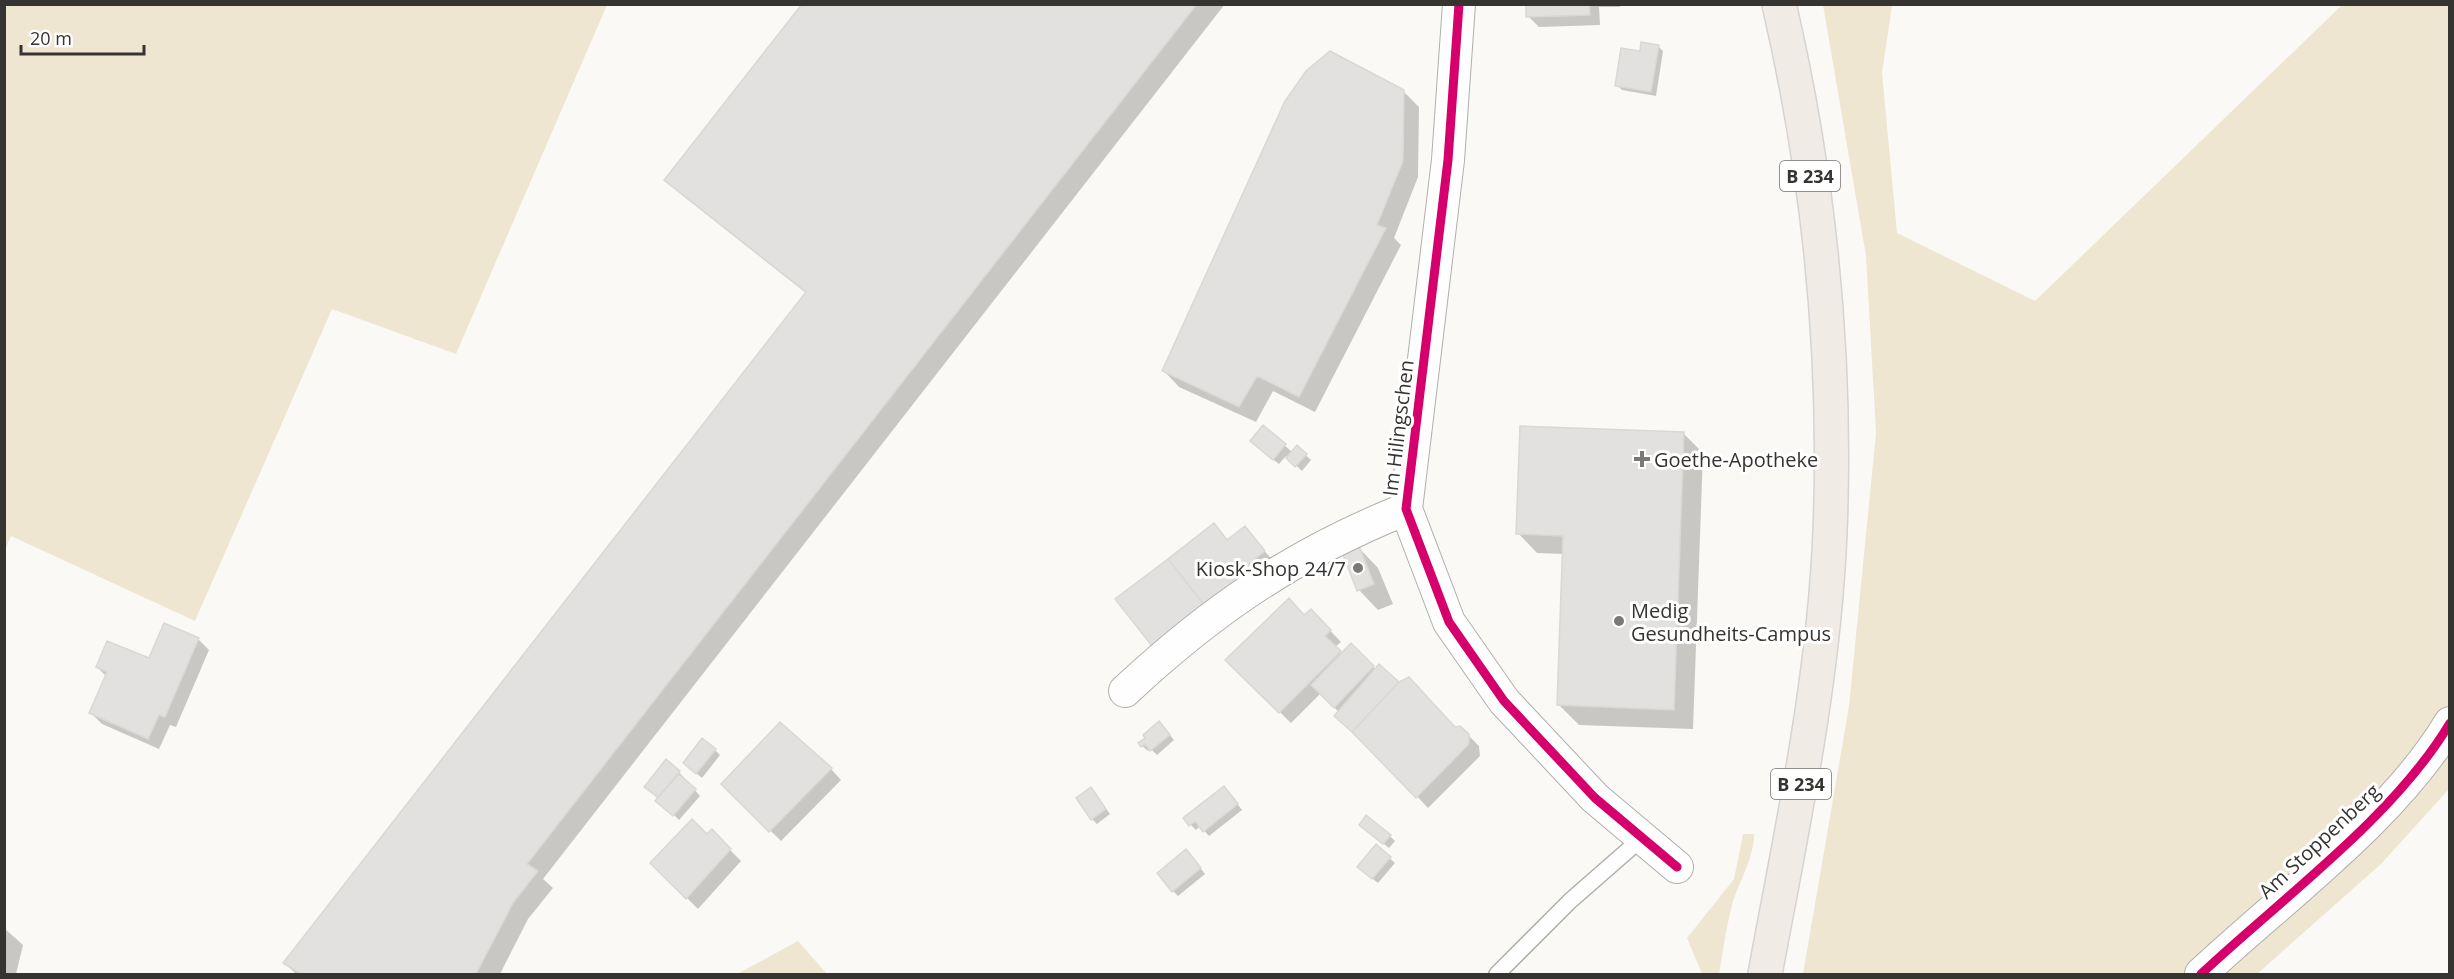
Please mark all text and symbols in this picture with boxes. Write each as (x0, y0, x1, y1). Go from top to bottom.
scale bar (21, 18, 144, 56)
text: 20 m (30, 26, 72, 50)
road number: B 234 (1780, 161, 1840, 191)
street label: Im Hilingschen (1376, 358, 1420, 498)
place label: Goethe-Apotheke (1654, 446, 1818, 473)
marker: Goethe-Apotheke (1635, 452, 1649, 466)
place label: Kiosk-Shop 24/7 (1196, 555, 1346, 582)
marker: Kiosk-Shop 24/7 (1351, 561, 1365, 575)
place label: Medig Gesundheits-Campus (1631, 597, 1831, 647)
marker: Medig Gesundheits-Campus (1612, 614, 1626, 628)
road number: B 234 (1771, 769, 1831, 799)
street label: Am Stoppenberg (2252, 778, 2386, 904)

